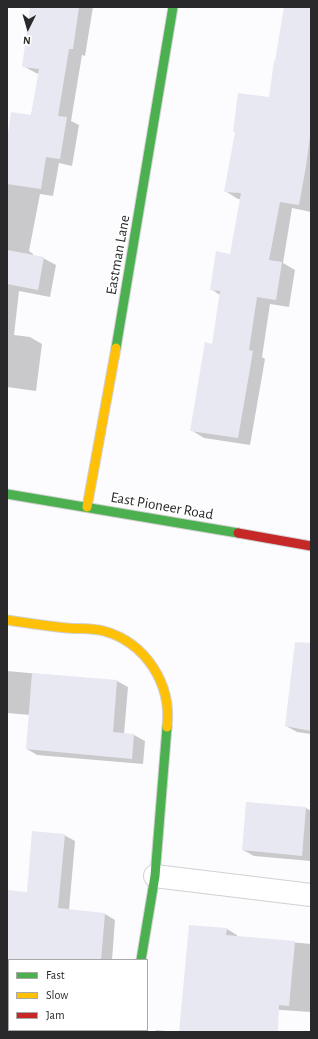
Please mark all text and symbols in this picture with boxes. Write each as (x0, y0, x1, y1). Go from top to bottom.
north arrow (8, 8, 48, 48)
text: N (23, 35, 31, 46)
street label: Eastman Lane (102, 214, 134, 296)
street label: East Pioneer Road (109, 488, 215, 524)
legend (8, 959, 148, 1031)
text: Fast (46, 969, 65, 981)
text: Slow (46, 989, 68, 1001)
text: Jam (46, 1009, 65, 1021)

